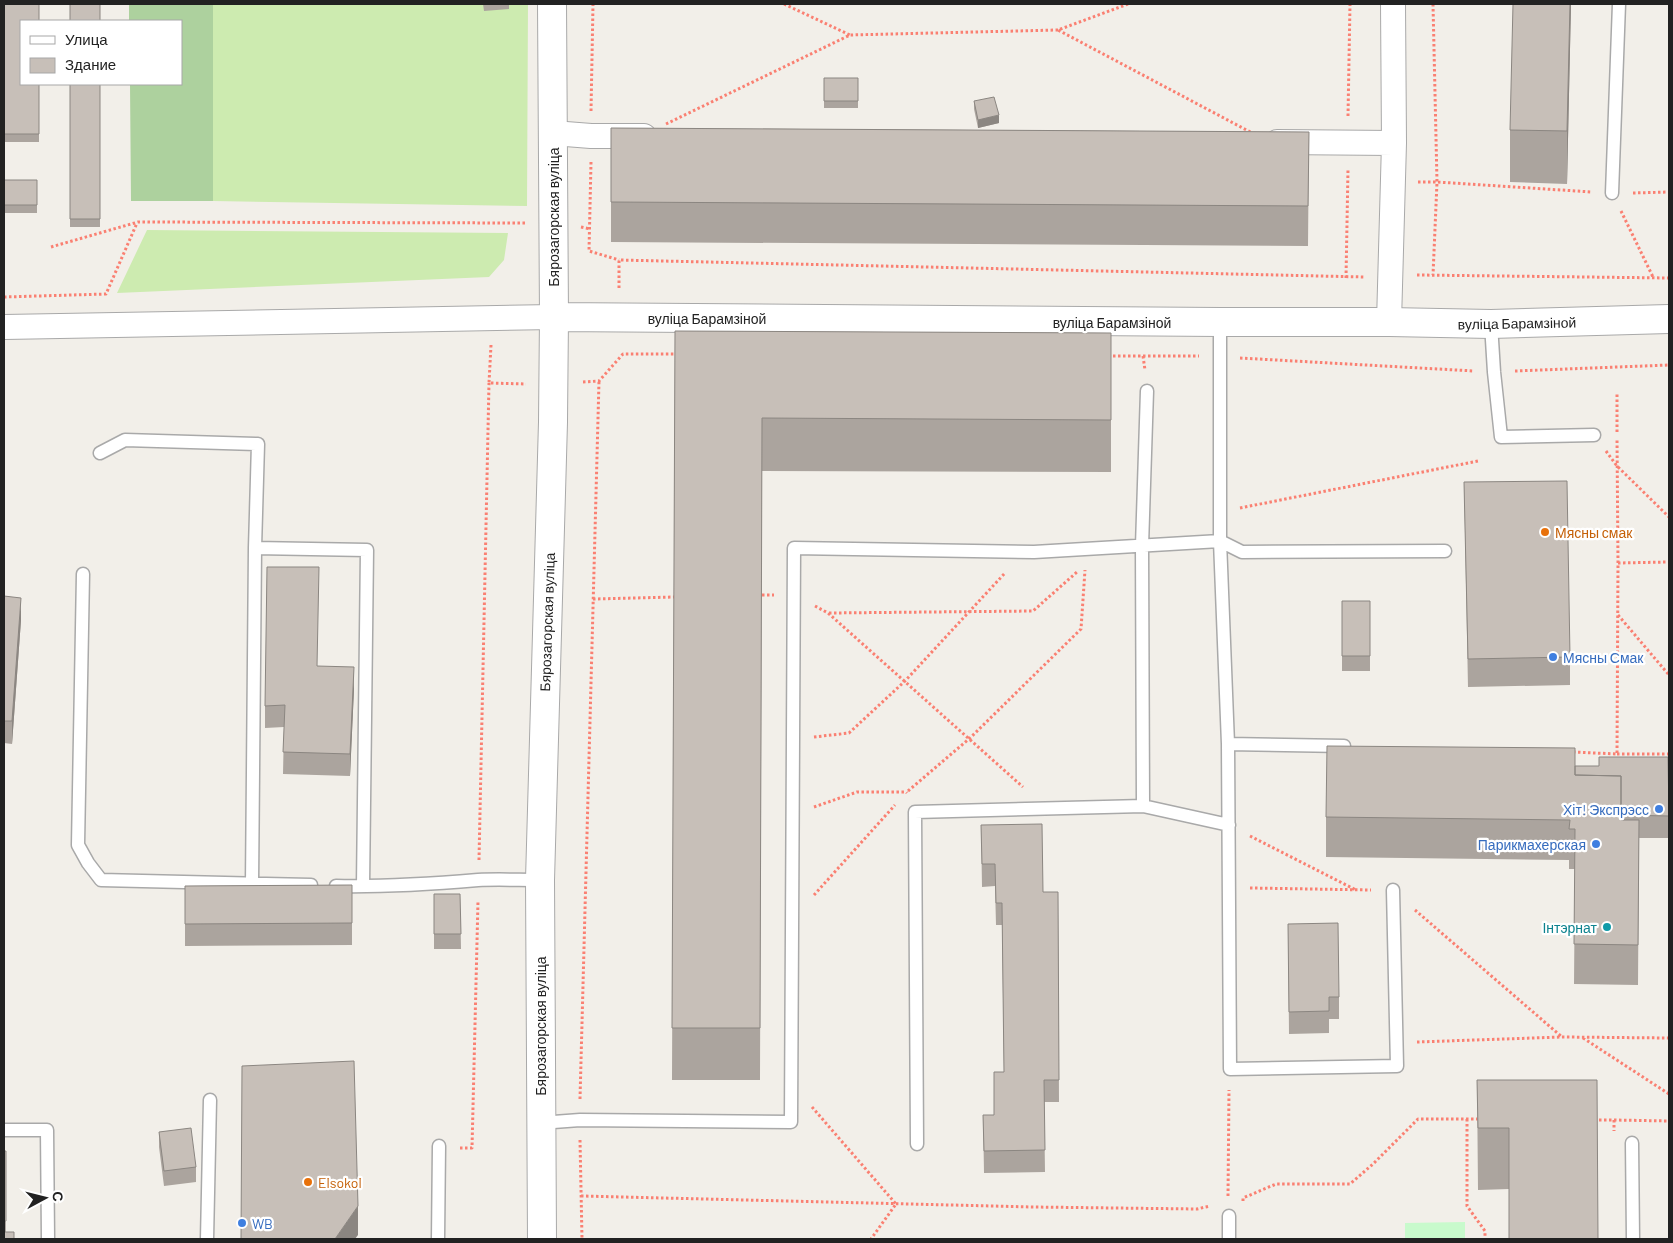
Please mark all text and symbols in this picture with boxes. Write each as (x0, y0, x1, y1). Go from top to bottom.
legend (20, 20, 182, 85)
text: Улица (65, 30, 108, 48)
text: Здание (65, 55, 116, 73)
street label: Бярозагорская вуліца (545, 147, 562, 287)
street label: вуліца Барамзіной (648, 310, 766, 327)
street label: вуліца Барамзіной (1458, 313, 1576, 333)
street label: вуліца Барамзіной (1053, 314, 1171, 331)
place label: Мясны смак (1555, 524, 1633, 541)
marker: Мясны смак (1539, 526, 1551, 538)
street label: Бярозагорская вуліца (536, 552, 558, 692)
place label: Мясны Смак (1563, 649, 1644, 666)
marker: Мясны Смак (1547, 651, 1559, 663)
place label: Хіт! Экспрэсс (1563, 801, 1649, 818)
marker: Хіт! Экспрэсс (1653, 803, 1665, 815)
place label: Парикмахерская (1478, 836, 1586, 853)
marker: Парикмахерская (1590, 838, 1602, 850)
place label: Інтэрнат (1542, 919, 1598, 936)
marker: Інтэрнат (1601, 921, 1613, 933)
street label: Бярозагорская вуліца (532, 956, 549, 1096)
north arrow (20, 1173, 70, 1223)
place label: Elsokol (318, 1174, 362, 1191)
marker: Elsokol (302, 1176, 314, 1188)
text: С (49, 1190, 67, 1202)
place label: WB (252, 1215, 273, 1232)
marker: WB (236, 1217, 248, 1229)

